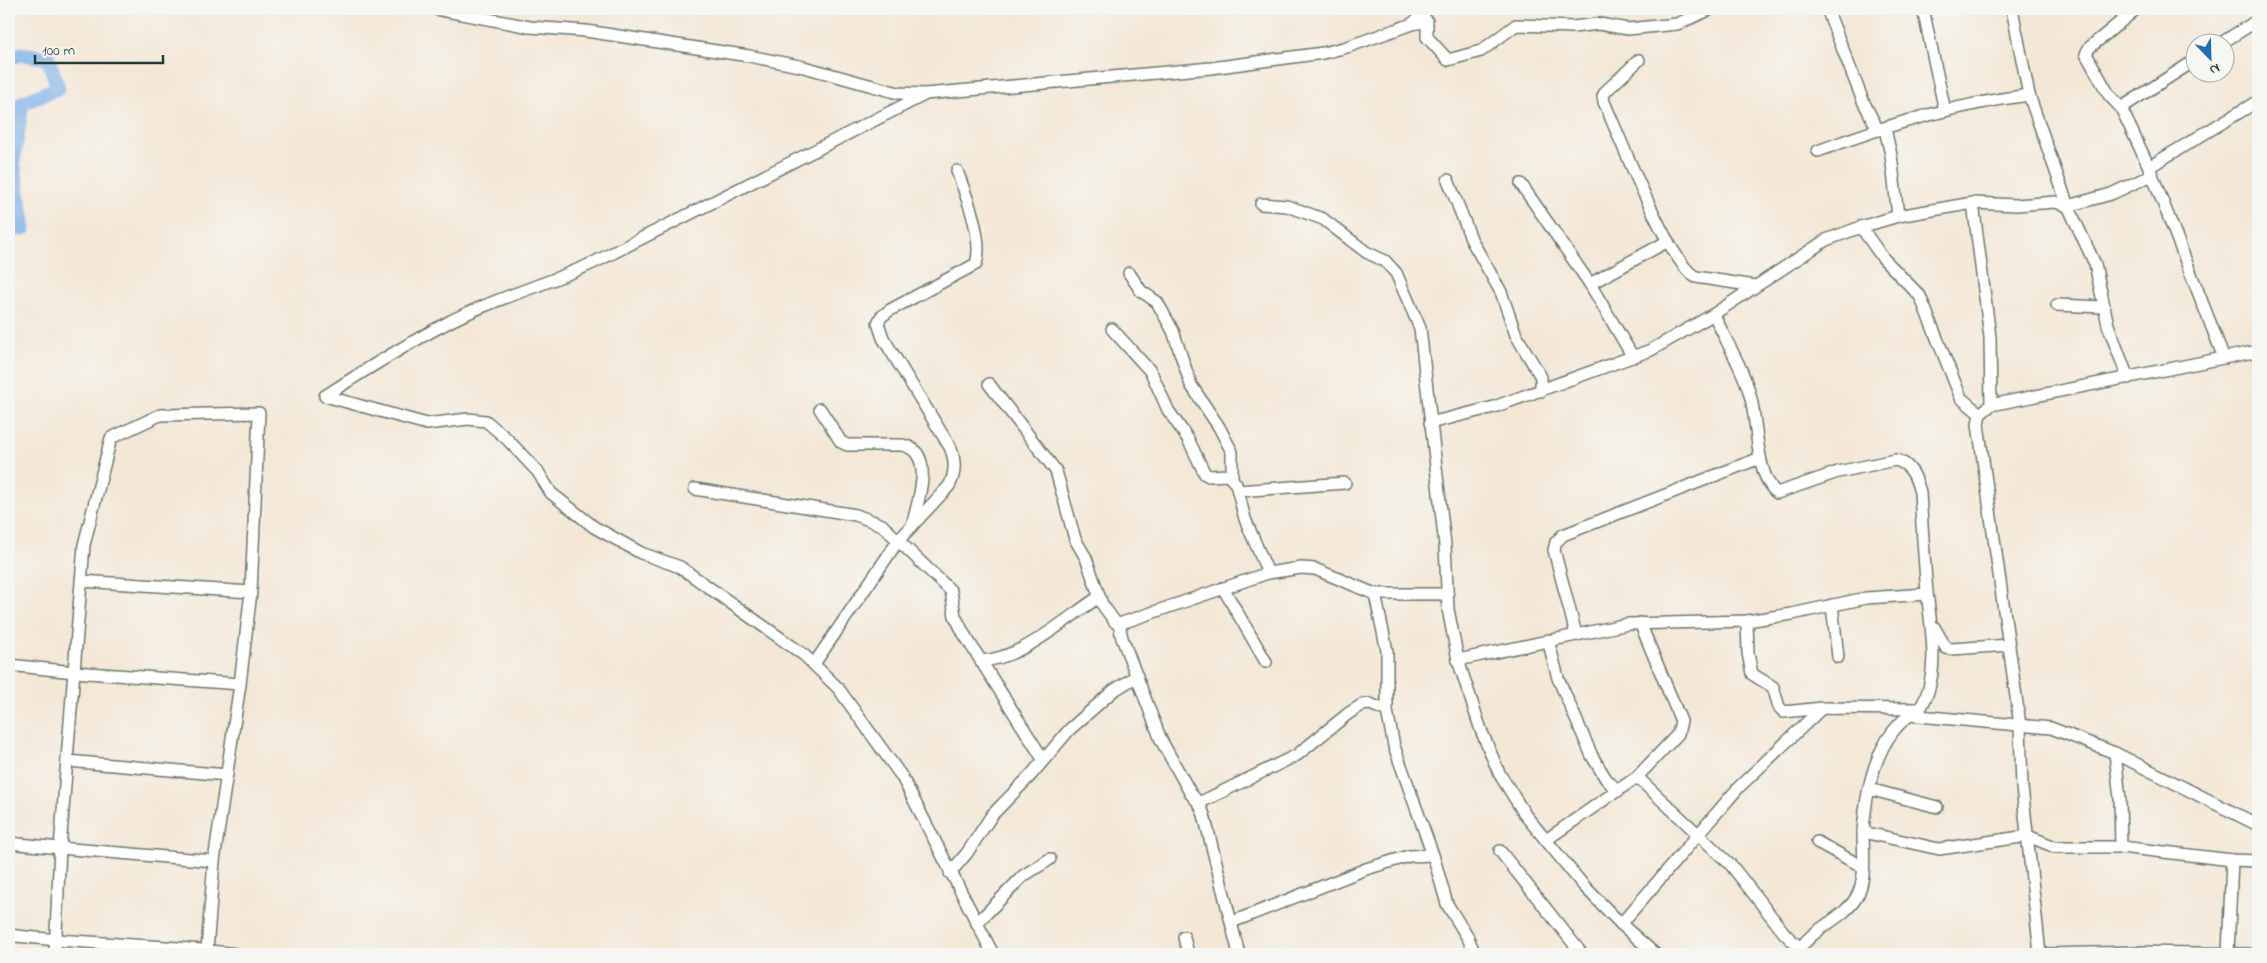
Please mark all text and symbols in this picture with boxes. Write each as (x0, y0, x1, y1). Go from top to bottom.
scale bar (35, 32, 162, 64)
north arrow (2184, 32, 2234, 82)
text: 100 m (42, 40, 75, 62)
text: N (2206, 57, 2223, 80)

